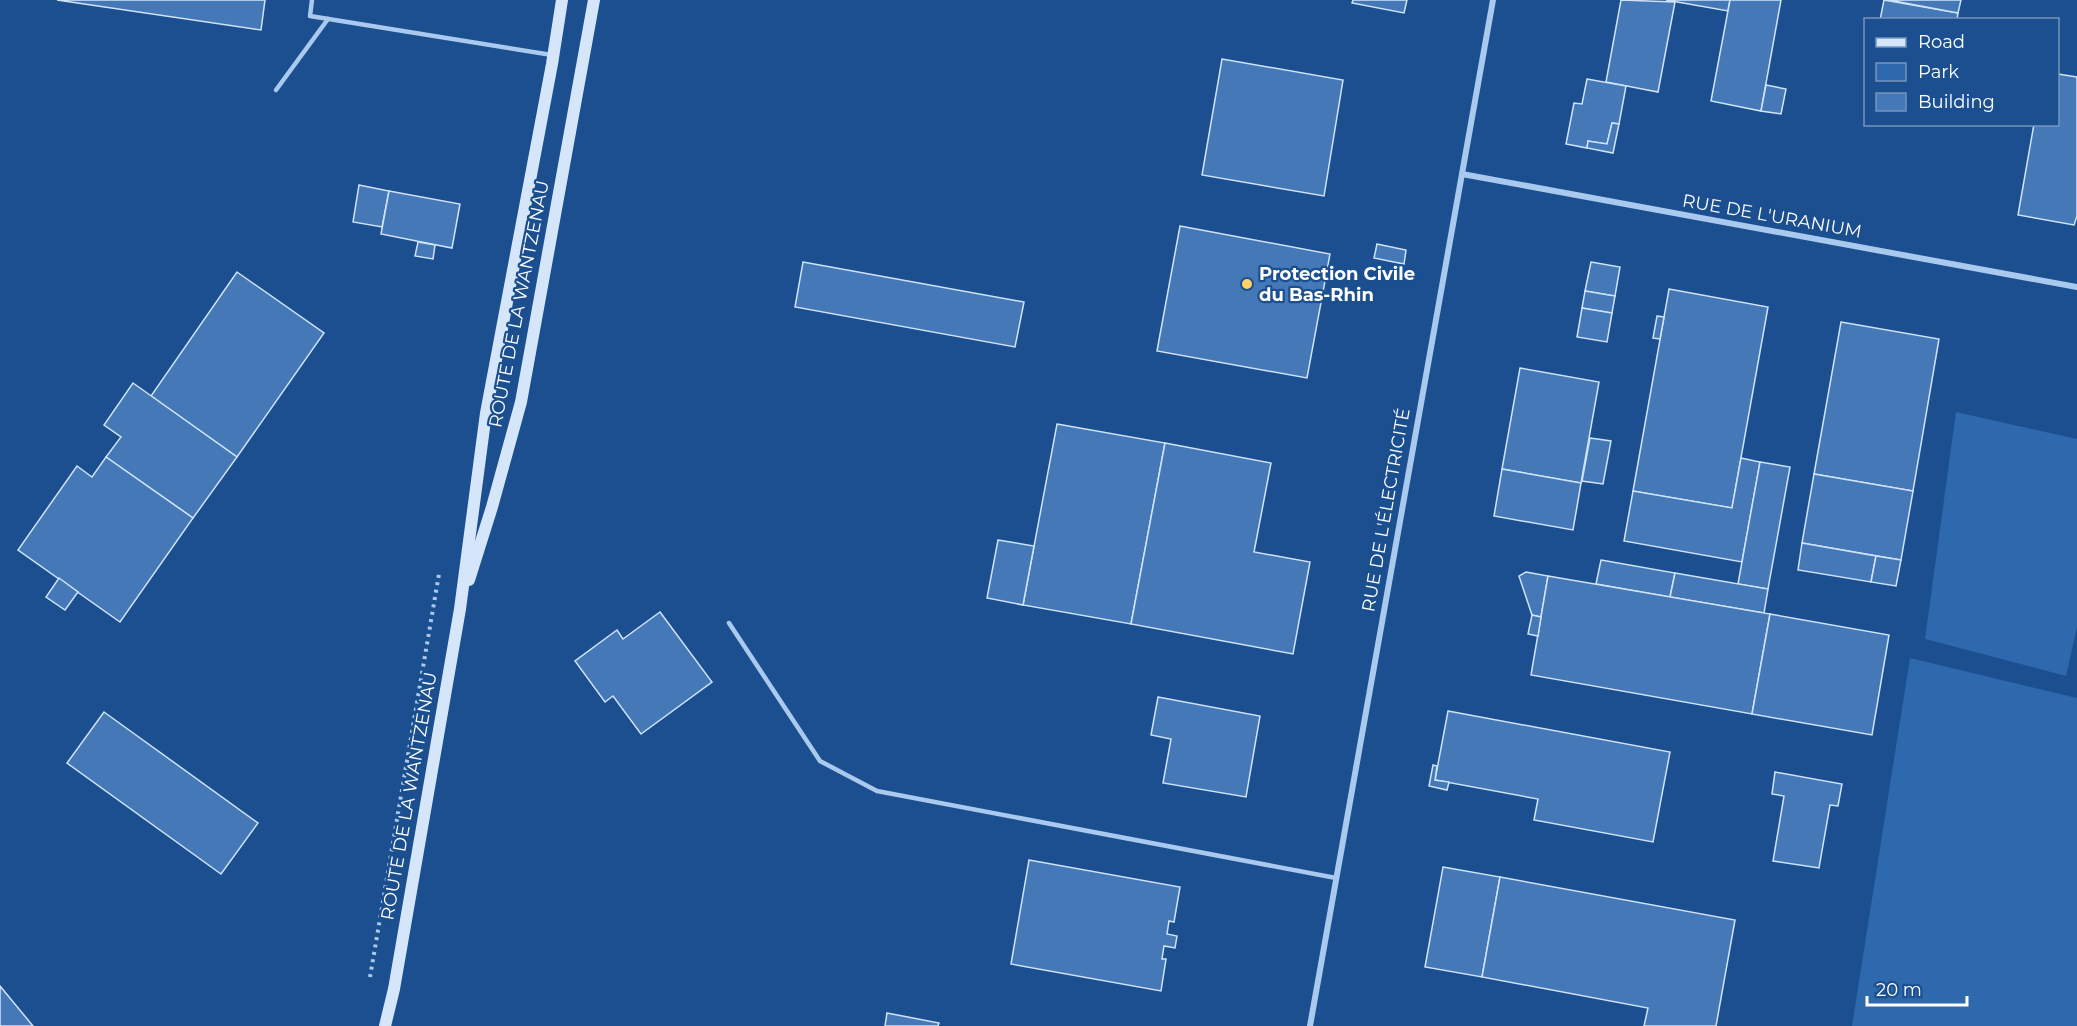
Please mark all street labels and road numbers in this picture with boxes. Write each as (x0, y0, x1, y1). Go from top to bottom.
street label: ROUTE DE LA WANTZENAU (484, 178, 554, 430)
street label: RUE DE L'URANIUM (1681, 189, 1863, 243)
street label: RUE DE L'ÉLECTRICITÉ (1357, 406, 1415, 614)
street label: ROUTE DE LA WANTZENAU (376, 670, 442, 922)

